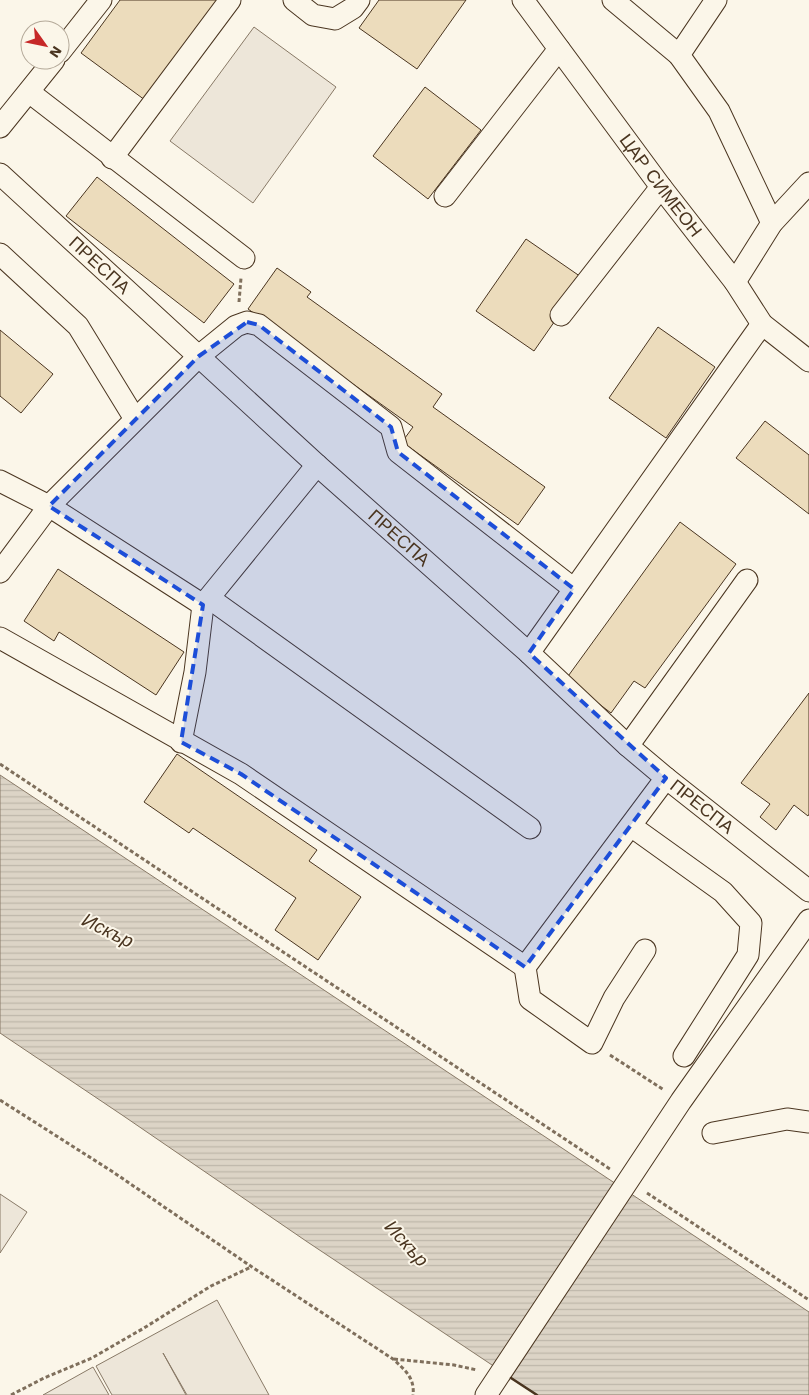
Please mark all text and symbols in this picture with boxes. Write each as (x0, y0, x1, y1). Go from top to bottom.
north arrow (20, 20, 70, 70)
text: N (46, 43, 65, 61)
street label: ЦАР СИМЕОН (615, 130, 707, 241)
street label: ПРЕСПА (65, 232, 134, 298)
street label: ПРЕСПА (364, 505, 434, 570)
street label: ПРЕСПА (666, 775, 738, 837)
water label: Искър (78, 908, 137, 953)
water label: Искър (380, 1215, 433, 1271)

